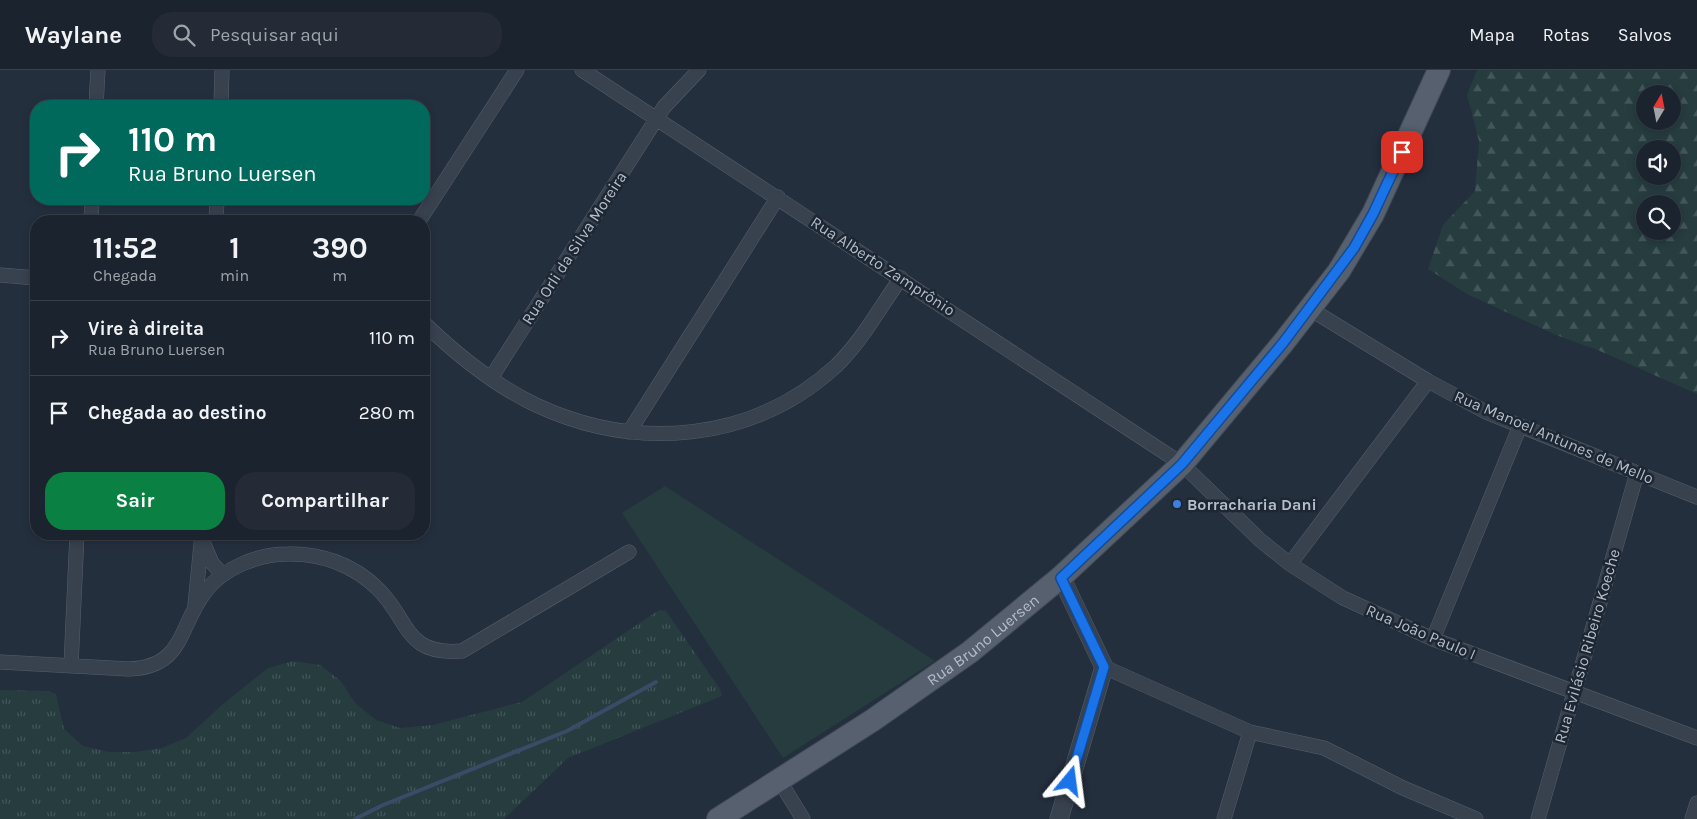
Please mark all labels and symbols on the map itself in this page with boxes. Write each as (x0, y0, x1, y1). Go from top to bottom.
north arrow (1636, 85, 1681, 130)
pin (1381, 131, 1423, 173)
street label: Rua Orli da Silva Moreira (517, 168, 631, 328)
street label: Rua Alberto Zamprônio (807, 212, 959, 320)
street label: Rua Manoel Antunes de Mello (1451, 386, 1657, 488)
place label: Borracharia Dani (1187, 495, 1317, 514)
marker: Borracharia Dani (1171, 498, 1183, 510)
street label: Rua Evilásio Ribeiro Koeche (1550, 547, 1624, 745)
street label: Rua Bruno Luersen (923, 590, 1043, 689)
street label: Rua João Paulo I (1363, 600, 1479, 664)
position arrow (1043, 754, 1095, 806)

